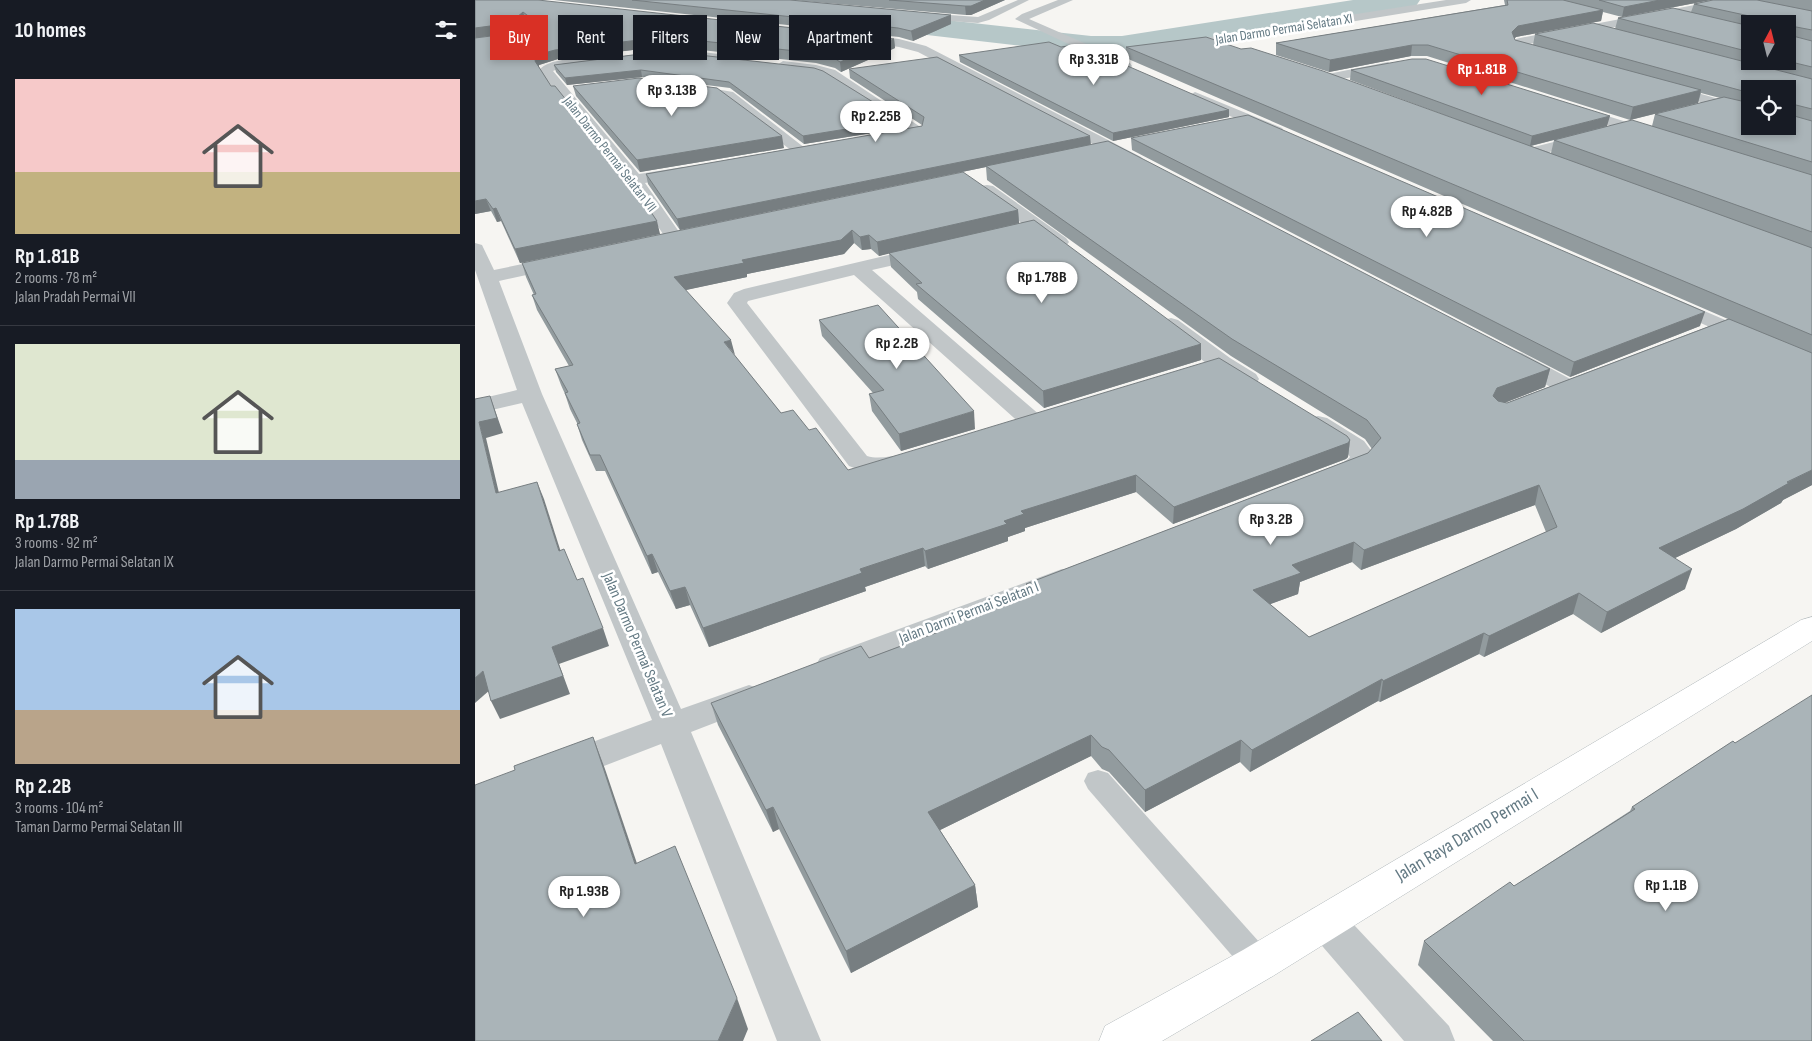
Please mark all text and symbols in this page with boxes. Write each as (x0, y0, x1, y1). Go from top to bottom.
street label: Jalan Darmo Permai Selatan XI (1213, 10, 1354, 48)
chip: Buy (490, 15, 548, 60)
chip: Rent (558, 15, 623, 60)
chip: Filters (633, 15, 707, 60)
chip: New (717, 15, 779, 60)
chip: Apartment (789, 15, 891, 60)
north arrow (1741, 15, 1796, 70)
map controls (1741, 15, 1796, 135)
icon: filters (432, 16, 460, 44)
text: 10 homes (15, 18, 86, 43)
pin: Rp 3.31B (1042, 44, 1146, 86)
text: Rp 3.31B (1069, 50, 1119, 69)
pin: Rp 1.81B (1430, 54, 1534, 96)
text: Rp 1.81B (1457, 60, 1507, 79)
pin: Rp 3.13B (620, 74, 724, 117)
button: locate (1741, 80, 1796, 135)
text: Rp 3.13B (647, 81, 697, 100)
street label: Jalan Darmo Permai Selatan VII (559, 92, 660, 215)
pin: Rp 2.25B (824, 100, 928, 143)
text: Rp 2.25B (851, 107, 901, 126)
icon: home (193, 111, 283, 201)
pin: Rp 4.82B (1375, 196, 1479, 238)
text: Rp 4.82B (1402, 202, 1452, 221)
text: Rp 1.81B (15, 244, 80, 269)
pin: Rp 1.78B (990, 262, 1094, 304)
text: Rp 1.78B (1017, 268, 1067, 287)
text: 2 rooms · 78 m² (15, 269, 97, 288)
text: Jalan Pradah Permai VII (15, 288, 136, 307)
pin: Rp 2.2B (851, 328, 943, 370)
text: Rp 2.2B (876, 334, 918, 353)
icon: home (193, 377, 283, 467)
pin: Rp 3.2B (1225, 504, 1317, 546)
text: Rp 1.78B (15, 509, 79, 534)
text: Rp 3.2B (1249, 510, 1293, 529)
text: 3 rooms · 92 m² (15, 534, 98, 553)
text: Jalan Darmo Permai Selatan IX (15, 553, 173, 572)
street label: Jalan Darmo Permai Selatan V (597, 569, 676, 721)
street label: Jalan Darmi Permai Selatan I (896, 578, 1041, 649)
icon: home (193, 642, 283, 732)
text: Rp 2.2B (15, 774, 71, 799)
street label: Jalan Raya Darmo Permai I (1391, 783, 1543, 887)
text: 3 rooms · 104 m² (15, 799, 103, 818)
text: Taman Darmo Permai Selatan III (15, 818, 183, 837)
pin: Rp 1.1B (1620, 870, 1712, 912)
pin: Rp 1.93B (532, 876, 636, 918)
text: Rp 1.1B (1645, 876, 1687, 895)
text: Rp 1.93B (559, 882, 609, 901)

